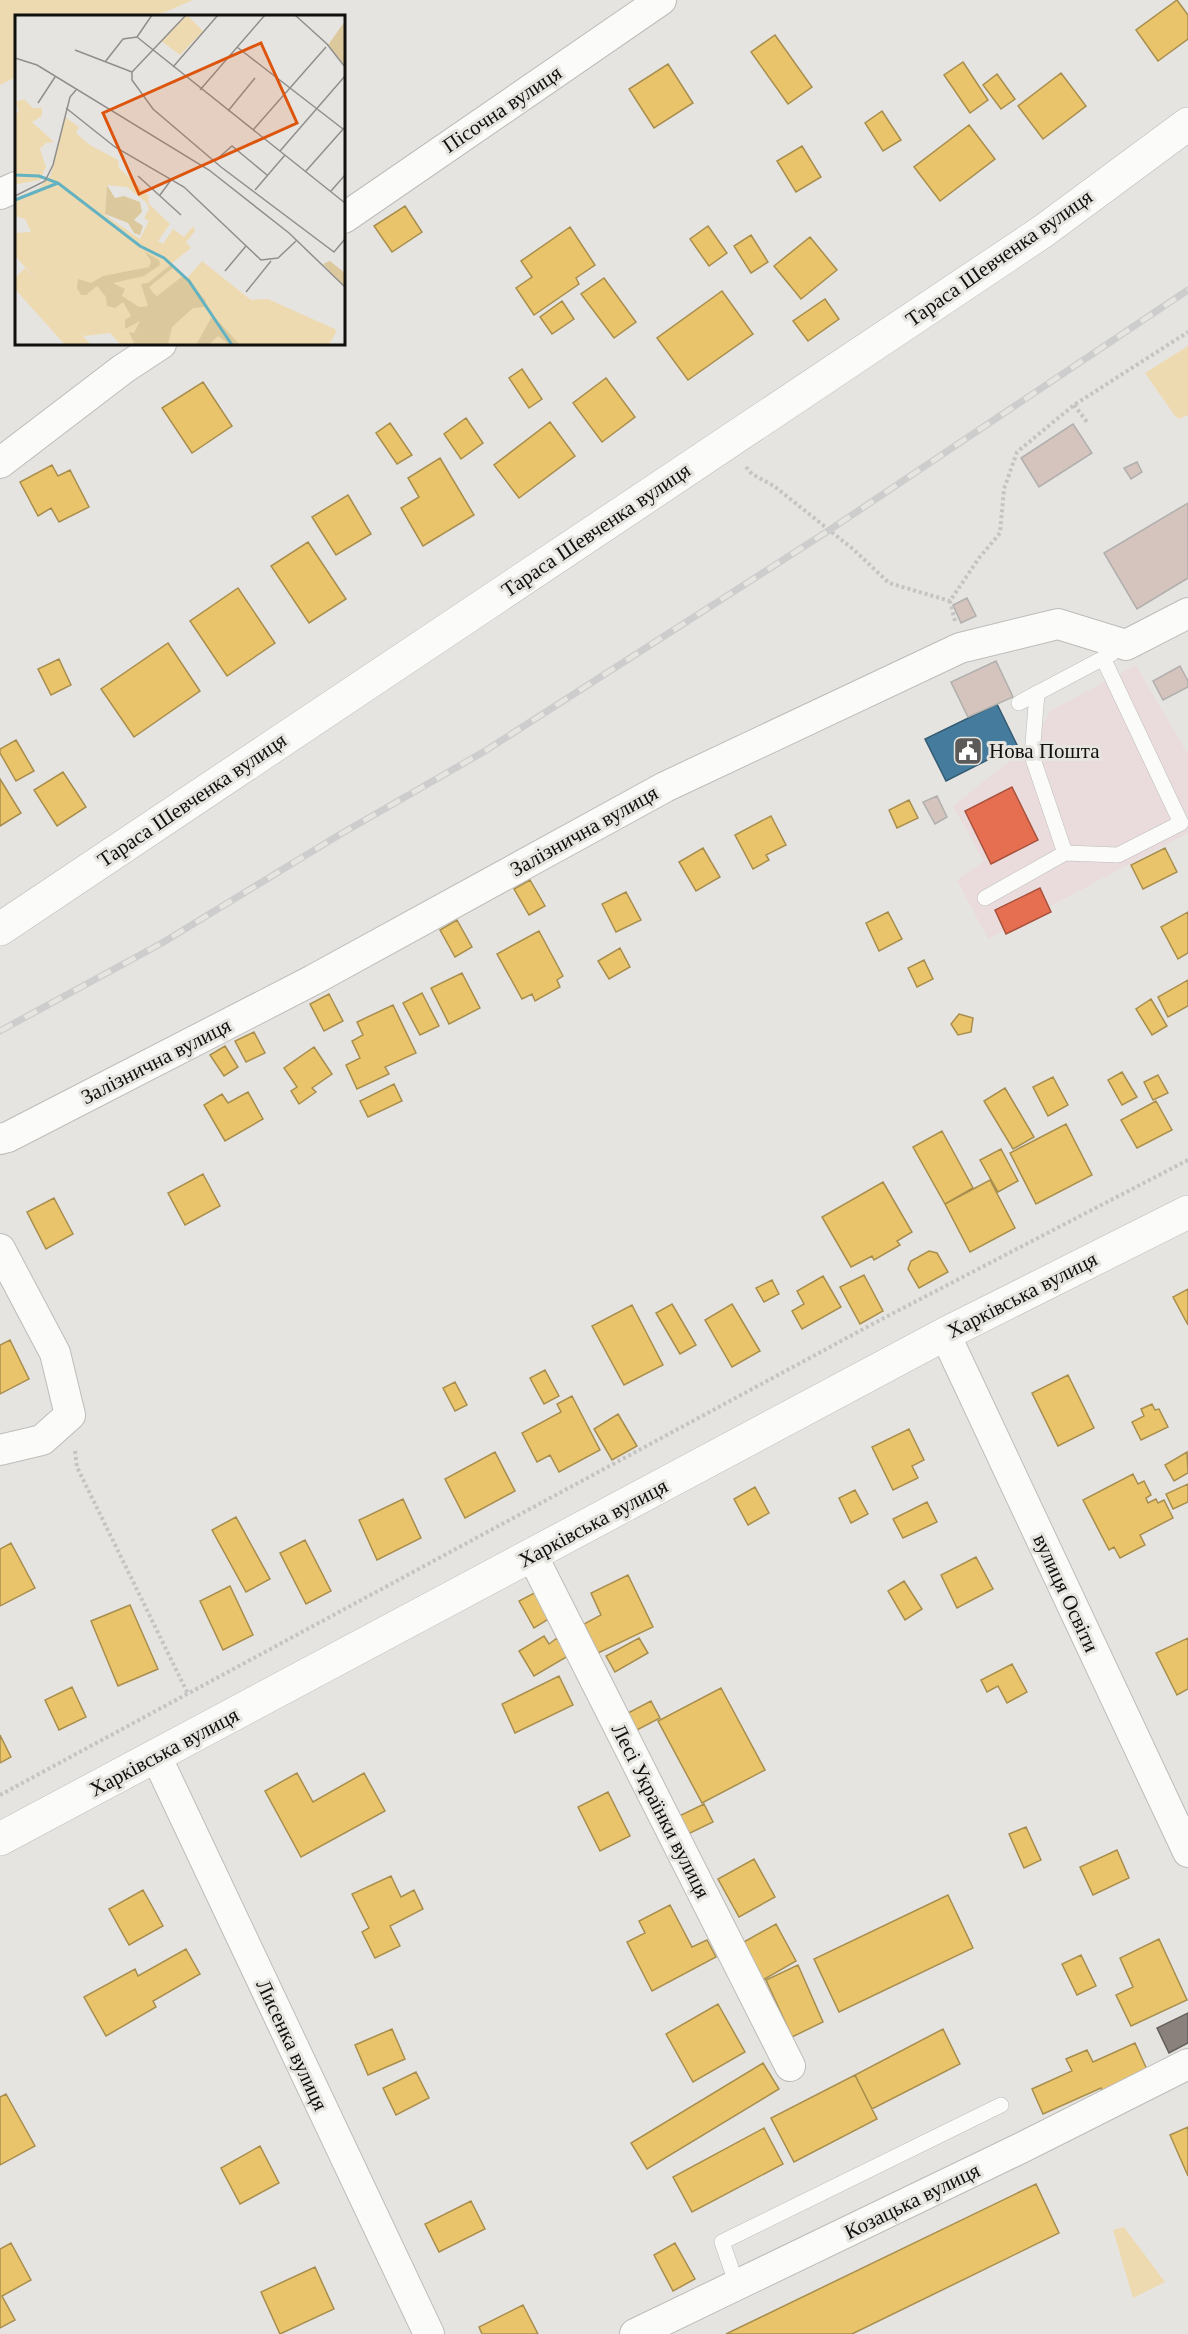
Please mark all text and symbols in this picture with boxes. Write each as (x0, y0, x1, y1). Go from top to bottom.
inset map (15, 15, 345, 345)
street label: Пісочна вулиця (438, 60, 566, 158)
street label: Тараса Шевченка вулиця (901, 184, 1097, 332)
street label: Тараса Шевченка вулиця (497, 458, 695, 602)
street label: Тараса Шевченка вулиця (93, 728, 291, 872)
public building icon: Нова Пошта (952, 735, 984, 767)
place label: Нова Пошта (989, 739, 1100, 763)
street label: Залізнична вулиця (506, 780, 662, 881)
street label: Залізнична вулиця (77, 1013, 235, 1109)
street label: Харківська вулиця (943, 1247, 1102, 1343)
street label: Харківська вулиця (514, 1473, 672, 1572)
street label: вулиця Освіти (1028, 1530, 1104, 1656)
street label: Харківська вулиця (85, 1702, 243, 1801)
street label: Лесі Українки вулиця (607, 1720, 716, 1903)
street label: Лисенка вулиця (251, 1976, 333, 2114)
street label: Козацька вулиця (840, 2158, 984, 2244)

